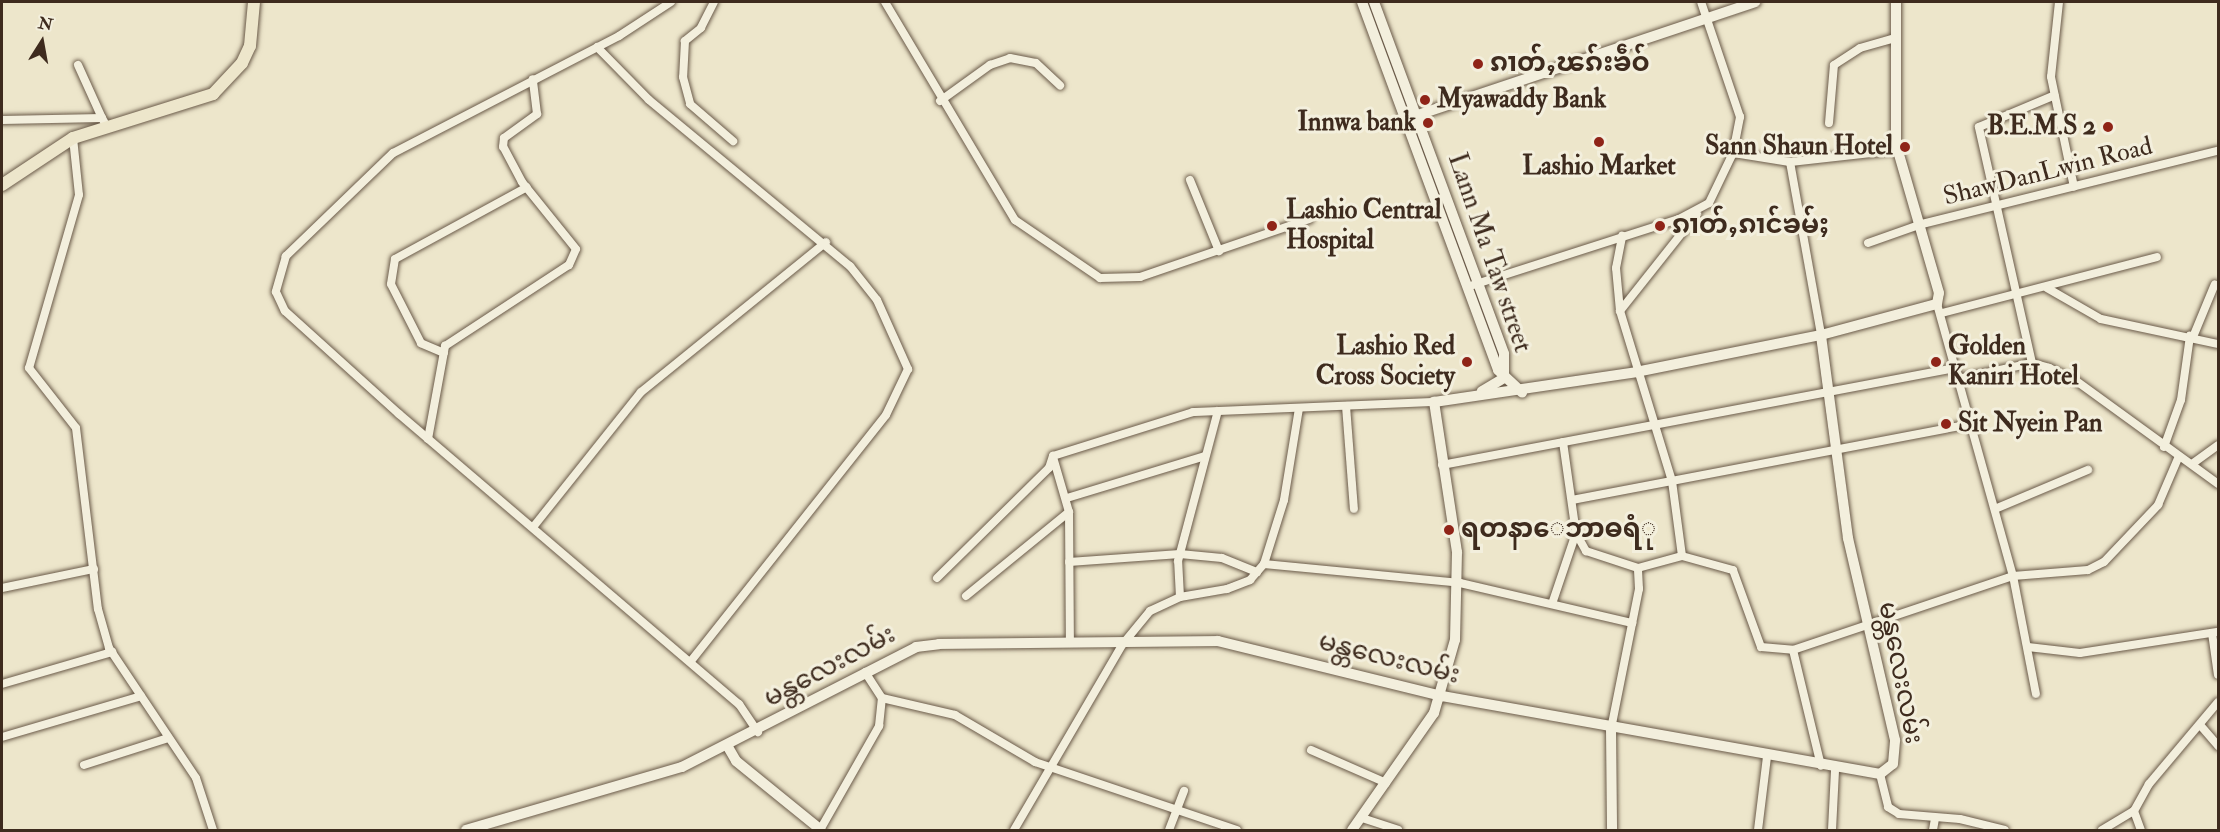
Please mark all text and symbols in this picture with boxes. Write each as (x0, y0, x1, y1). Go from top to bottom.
north arrow (12, 12, 72, 72)
text: N (36, 13, 54, 36)
place label: ၵၢတ်ႇၽၵ်းၶဵဝ် (1490, 48, 1650, 80)
marker: ၵၢတ်ႇၽၵ်းၶဵဝ် (1471, 57, 1485, 71)
place label: Myawaddy Bank (1437, 84, 1606, 116)
marker: Myawaddy Bank (1418, 93, 1432, 107)
place label: Innwa bank (1298, 107, 1416, 139)
place label: B.E.M.S 2 (1987, 111, 2096, 143)
marker: Innwa bank (1421, 116, 1435, 130)
marker: B.E.M.S 2 (2101, 120, 2115, 134)
place label: Sann Shaun Hotel (1705, 131, 1893, 163)
street label: ShawDanLwin Road (1940, 131, 2156, 213)
marker: Lashio Market (1592, 135, 1606, 149)
marker: Sann Shaun Hotel (1898, 140, 1912, 154)
street label: Lann Ma Taw street (1440, 149, 1538, 357)
place label: Lashio Market (1522, 151, 1676, 183)
place label: Lashio Central Hospital (1286, 195, 1441, 256)
place label: ၵၢတ်ႇၵၢင်ၶမ်ႈ (1672, 210, 1829, 242)
marker: Lashio Central Hospital (1263, 217, 1281, 235)
marker: ၵၢတ်ႇၵၢင်ၶမ်ႈ (1653, 219, 1667, 233)
place label: Lashio Red Cross Society (1316, 331, 1455, 392)
place label: Golden Kaniri Hotel (1948, 331, 2079, 392)
marker: Lashio Red Cross Society (1460, 355, 1474, 369)
marker: Golden Kaniri Hotel (1929, 355, 1943, 369)
place label: Sit Nyein Pan (1958, 408, 2102, 440)
marker: Sit Nyein Pan (1939, 417, 1953, 431)
place label: ရတနာေဘာဓရံု (1461, 514, 1656, 546)
marker: ရတနာေဘာဓရံု (1442, 523, 1456, 537)
street label: မန္တလေးလမ်း (1871, 599, 1929, 747)
street label: မန္တလေးလမ်း (759, 619, 901, 715)
street label: မန္တလေးလမ်း (1315, 626, 1463, 692)

